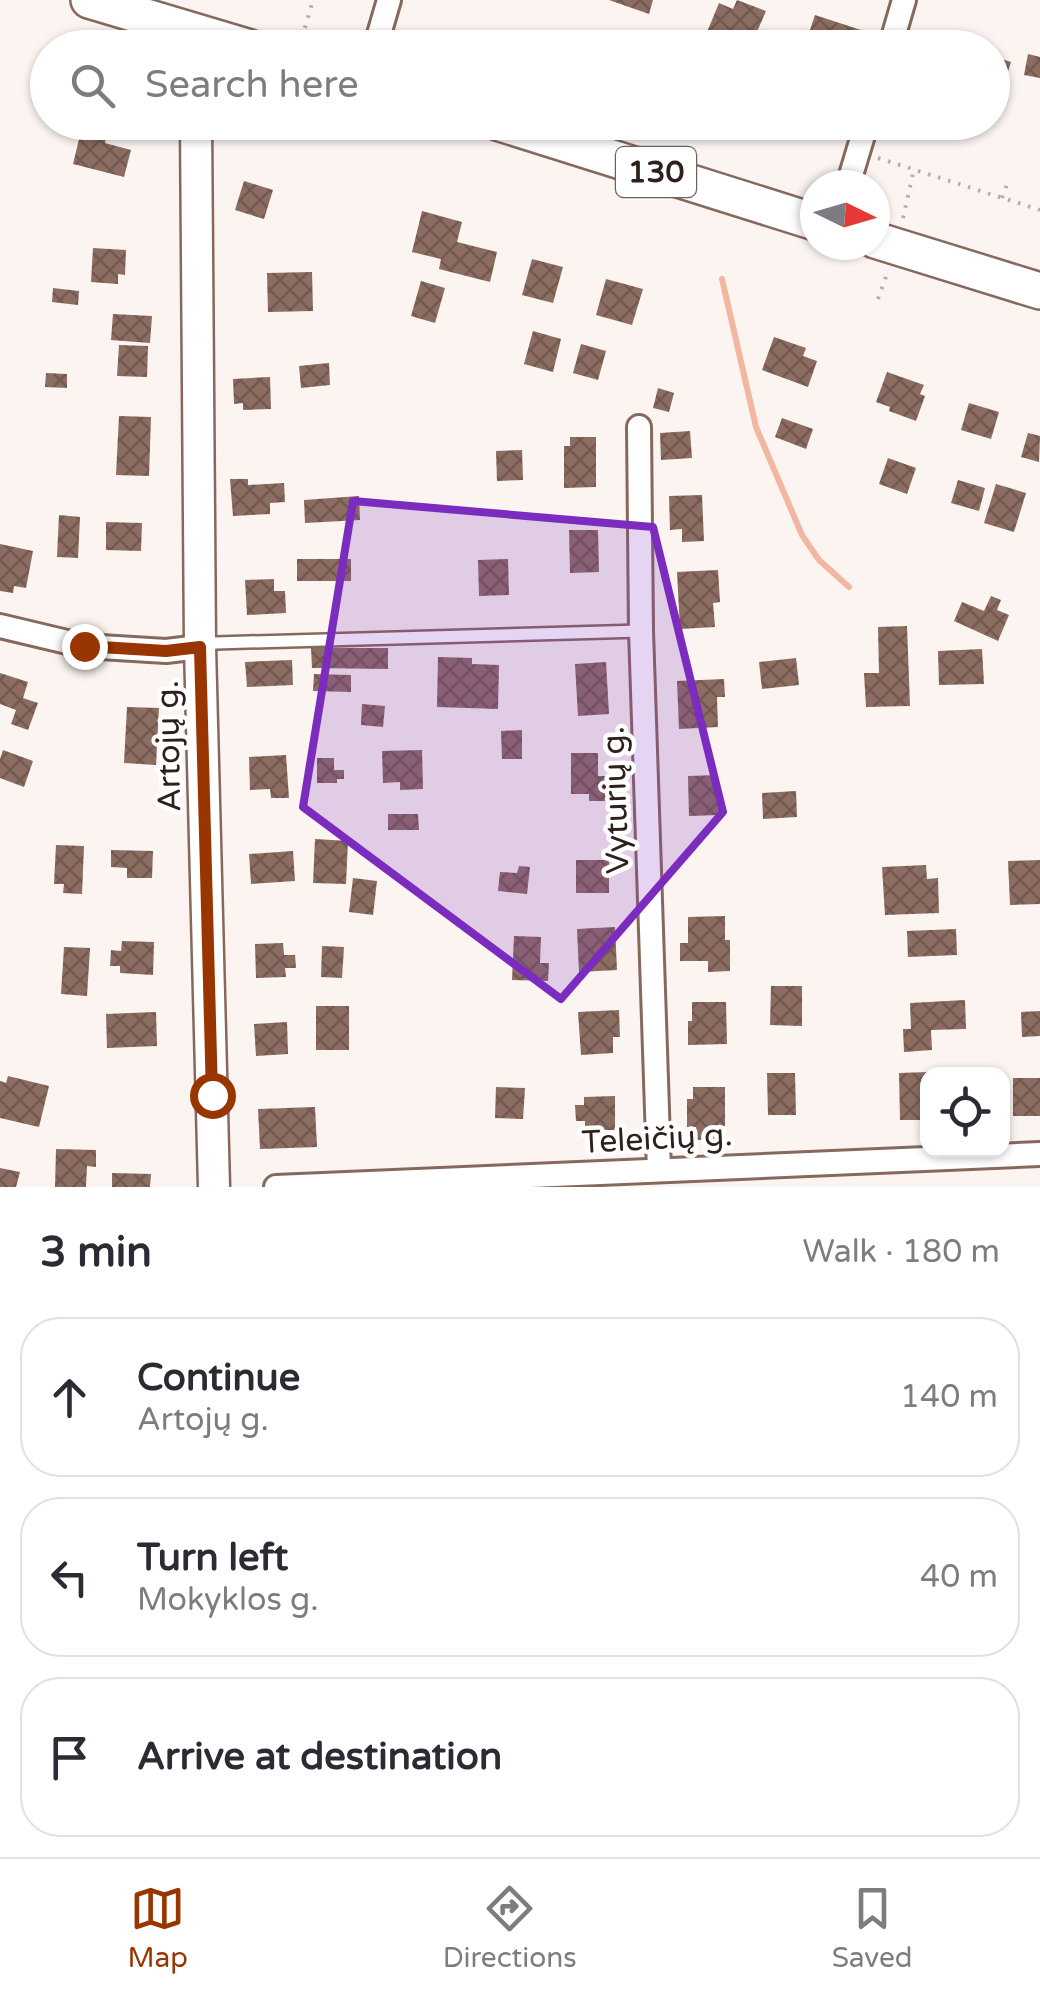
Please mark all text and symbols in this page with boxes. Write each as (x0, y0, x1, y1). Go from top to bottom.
search box (30, 30, 1010, 140)
icon: search (65, 58, 120, 113)
text: Search here (145, 62, 359, 108)
road number: 130 (616, 147, 696, 197)
north arrow (800, 170, 890, 260)
route end (62, 624, 108, 670)
street label: Artojų g. (149, 680, 189, 812)
street label: Vyturių g. (594, 726, 638, 874)
map controls (920, 1067, 1010, 1157)
button: locate (920, 1067, 1010, 1157)
route start (190, 1073, 236, 1119)
street label: Teleičių g. (581, 1116, 733, 1162)
text: 3 min (40, 1227, 152, 1278)
text: Walk · 180 m (803, 1233, 1000, 1271)
text: Continue (137, 1355, 300, 1401)
icon: ahead (42, 1370, 97, 1425)
text: 140 m (900, 1378, 998, 1416)
text: Artojų g. (137, 1401, 269, 1439)
text: Turn left (137, 1535, 288, 1581)
icon: left (42, 1550, 97, 1605)
text: 40 m (920, 1558, 998, 1596)
text: Mokyklos g. (137, 1581, 319, 1619)
icon: arrive (42, 1730, 97, 1785)
text: Arrive at destination (137, 1734, 502, 1780)
tab: Map (127, 1881, 188, 1975)
tab: Directions (443, 1881, 577, 1975)
tab: Saved (832, 1881, 913, 1975)

